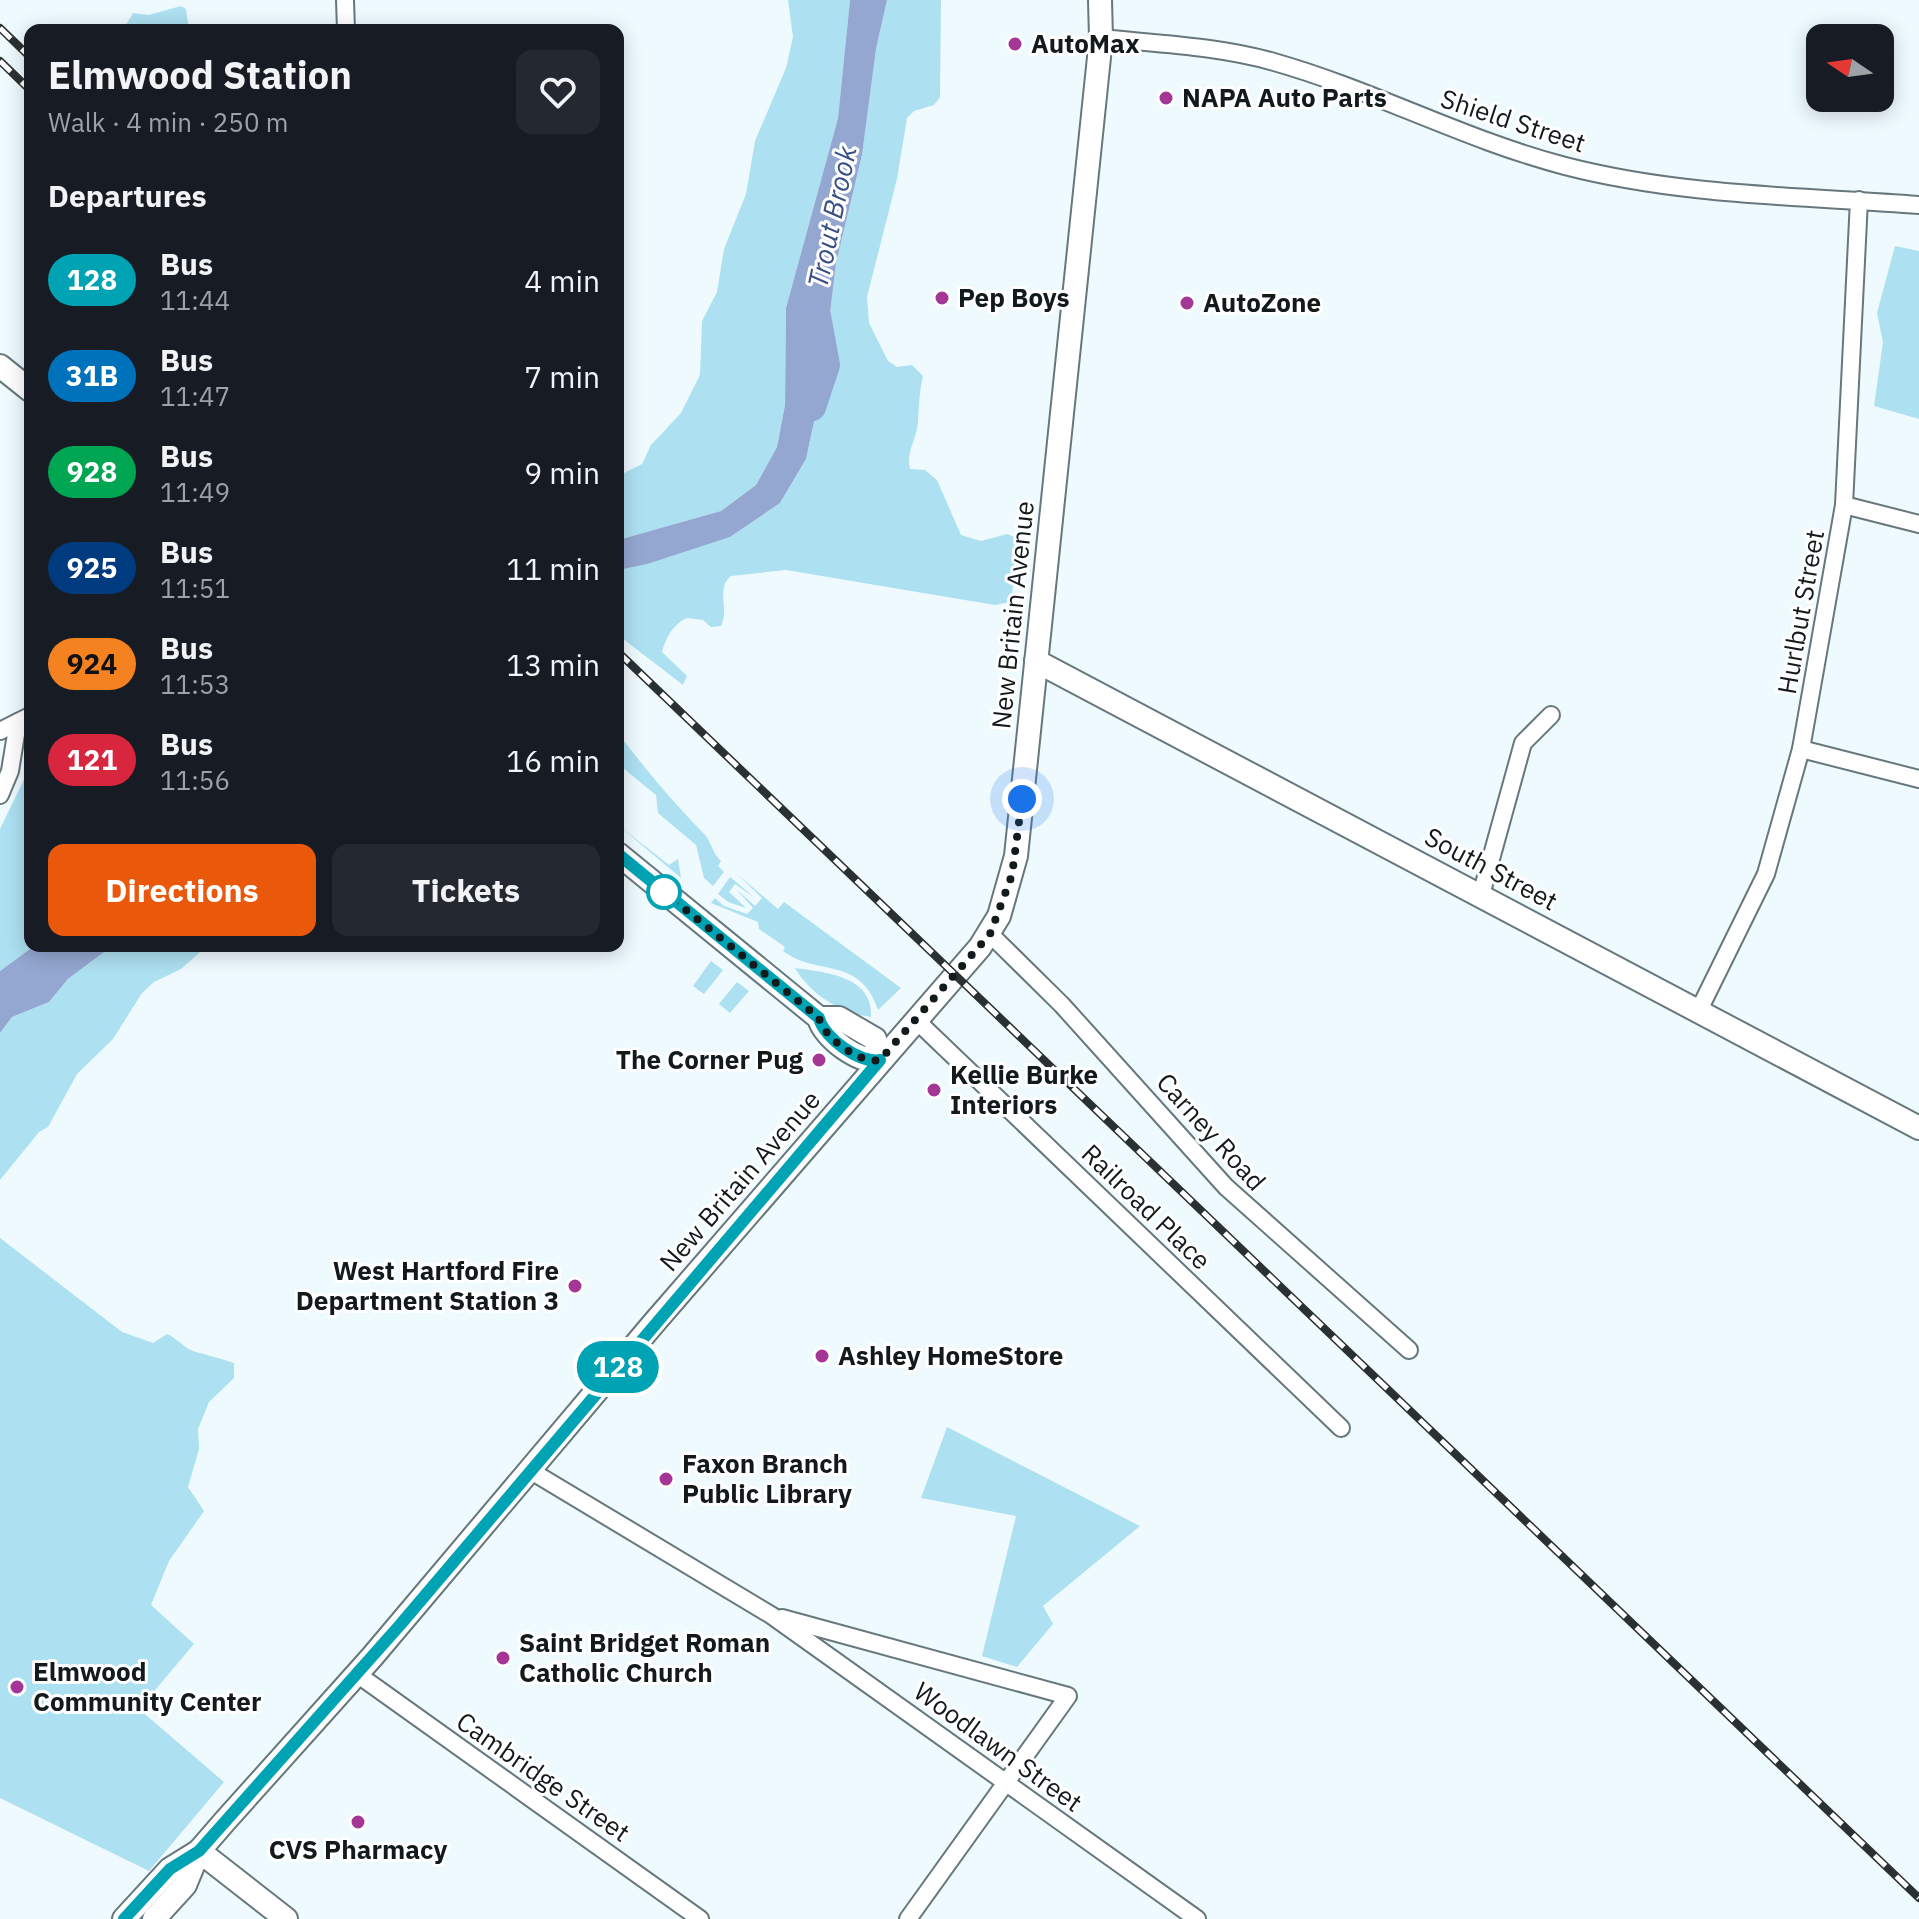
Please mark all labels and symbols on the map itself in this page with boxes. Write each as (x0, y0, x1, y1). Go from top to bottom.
north arrow (1806, 24, 1894, 112)
place label: AutoMax (1031, 26, 1140, 60)
marker: AutoMax (1006, 35, 1024, 53)
place label: NAPA Auto Parts (1182, 80, 1387, 114)
street label: Shield Street (1437, 81, 1590, 159)
marker: NAPA Auto Parts (1157, 89, 1175, 107)
water label: Trout Brook (798, 142, 865, 291)
place label: Pep Boys (958, 280, 1070, 314)
place label: AutoZone (1203, 285, 1321, 319)
marker: Pep Boys (933, 289, 951, 307)
marker: AutoZone (1178, 294, 1196, 312)
street label: New Britain Avenue (983, 499, 1041, 730)
street label: Hurlbut Street (1769, 527, 1831, 697)
your location (1002, 779, 1042, 819)
street label: South Street (1419, 819, 1564, 917)
unlabelled marker (647, 875, 681, 909)
place label: The Corner Pug (616, 1042, 804, 1076)
marker: The Corner Pug (810, 1051, 828, 1069)
place label: Kellie Burke Interiors (950, 1057, 1098, 1121)
street label: Carney Road (1150, 1065, 1274, 1197)
marker: Kellie Burke Interiors (925, 1081, 943, 1099)
street label: New Britain Avenue (651, 1083, 827, 1278)
street label: Railroad Place (1075, 1136, 1219, 1276)
place label: West Hartford Fire Department Station 3 (296, 1253, 559, 1317)
marker: West Hartford Fire Department Station 3 (566, 1277, 584, 1295)
place label: Ashley HomeStore (838, 1338, 1063, 1372)
line badge: 128 (572, 1341, 664, 1393)
marker: Ashley HomeStore (813, 1347, 831, 1365)
place label: Faxon Branch Public Library (682, 1446, 852, 1510)
marker: Faxon Branch Public Library (657, 1470, 675, 1488)
place label: Saint Bridget Roman Catholic Church (519, 1625, 770, 1689)
marker: Saint Bridget Roman Catholic Church (494, 1649, 512, 1667)
place label: Elmwood Community Center (33, 1654, 262, 1718)
street label: Woodlawn Street (908, 1674, 1090, 1819)
marker: Elmwood Community Center (8, 1678, 26, 1696)
street label: Cambridge Street (450, 1704, 637, 1849)
marker: CVS Pharmacy (349, 1813, 367, 1831)
place label: CVS Pharmacy (269, 1832, 447, 1866)

